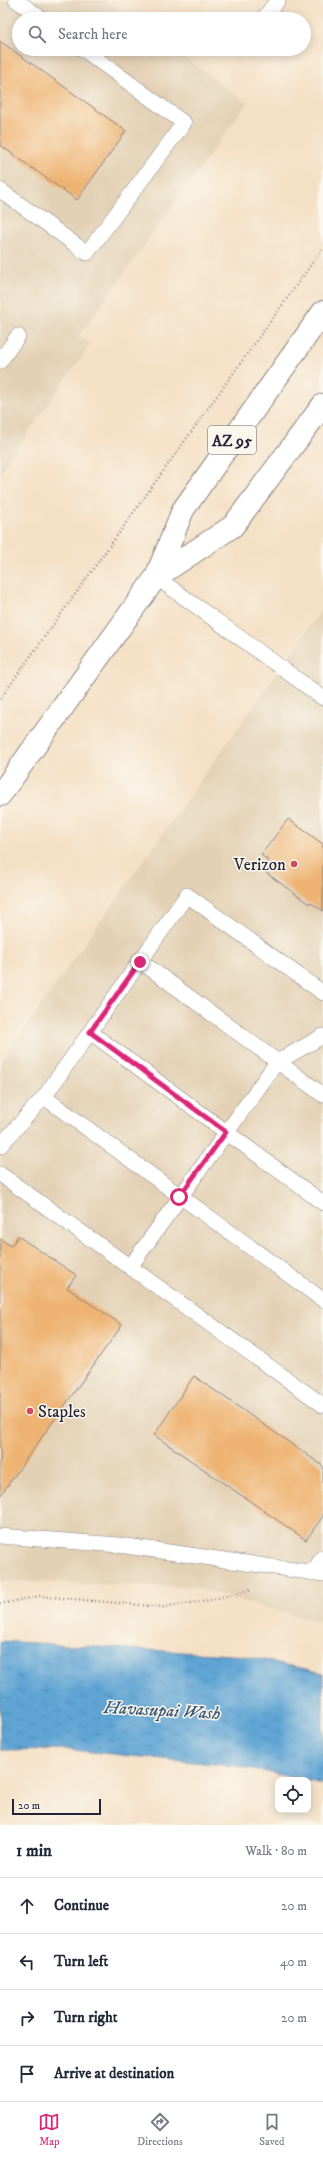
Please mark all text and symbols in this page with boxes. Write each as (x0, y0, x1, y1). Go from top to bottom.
search box (12, 12, 311, 56)
icon: search (26, 23, 48, 45)
text: Search here (58, 25, 127, 44)
road number: AZ 95 (208, 426, 256, 454)
place label: Verizon (233, 854, 286, 876)
marker: Verizon (289, 859, 299, 869)
route end (131, 953, 149, 971)
route start (170, 1188, 188, 1206)
place label: Staples (38, 1401, 86, 1423)
marker: Staples (25, 1406, 35, 1416)
water label: Havasupai Wash (102, 1697, 221, 1725)
map controls (275, 1777, 311, 1813)
button: locate (275, 1777, 311, 1813)
scale bar (12, 1797, 101, 1816)
text: 20 m (18, 1799, 40, 1813)
text: 1 min (16, 1840, 52, 1862)
text: Walk · 80 m (245, 1843, 307, 1859)
icon: ahead (16, 1895, 38, 1917)
text: Continue (54, 1896, 109, 1915)
text: 20 m (281, 1898, 307, 1914)
icon: left (16, 1951, 38, 1973)
text: Turn left (54, 1952, 108, 1971)
text: 40 m (280, 1954, 307, 1970)
icon: right (16, 2007, 38, 2029)
text: Turn right (54, 2008, 117, 2027)
text: 20 m (281, 2010, 307, 2026)
icon: arrive (16, 2063, 38, 2085)
text: Arrive at destination (54, 2064, 174, 2083)
tab: Map (38, 2111, 60, 2149)
tab: Directions (137, 2111, 183, 2149)
tab: Saved (259, 2111, 285, 2149)

